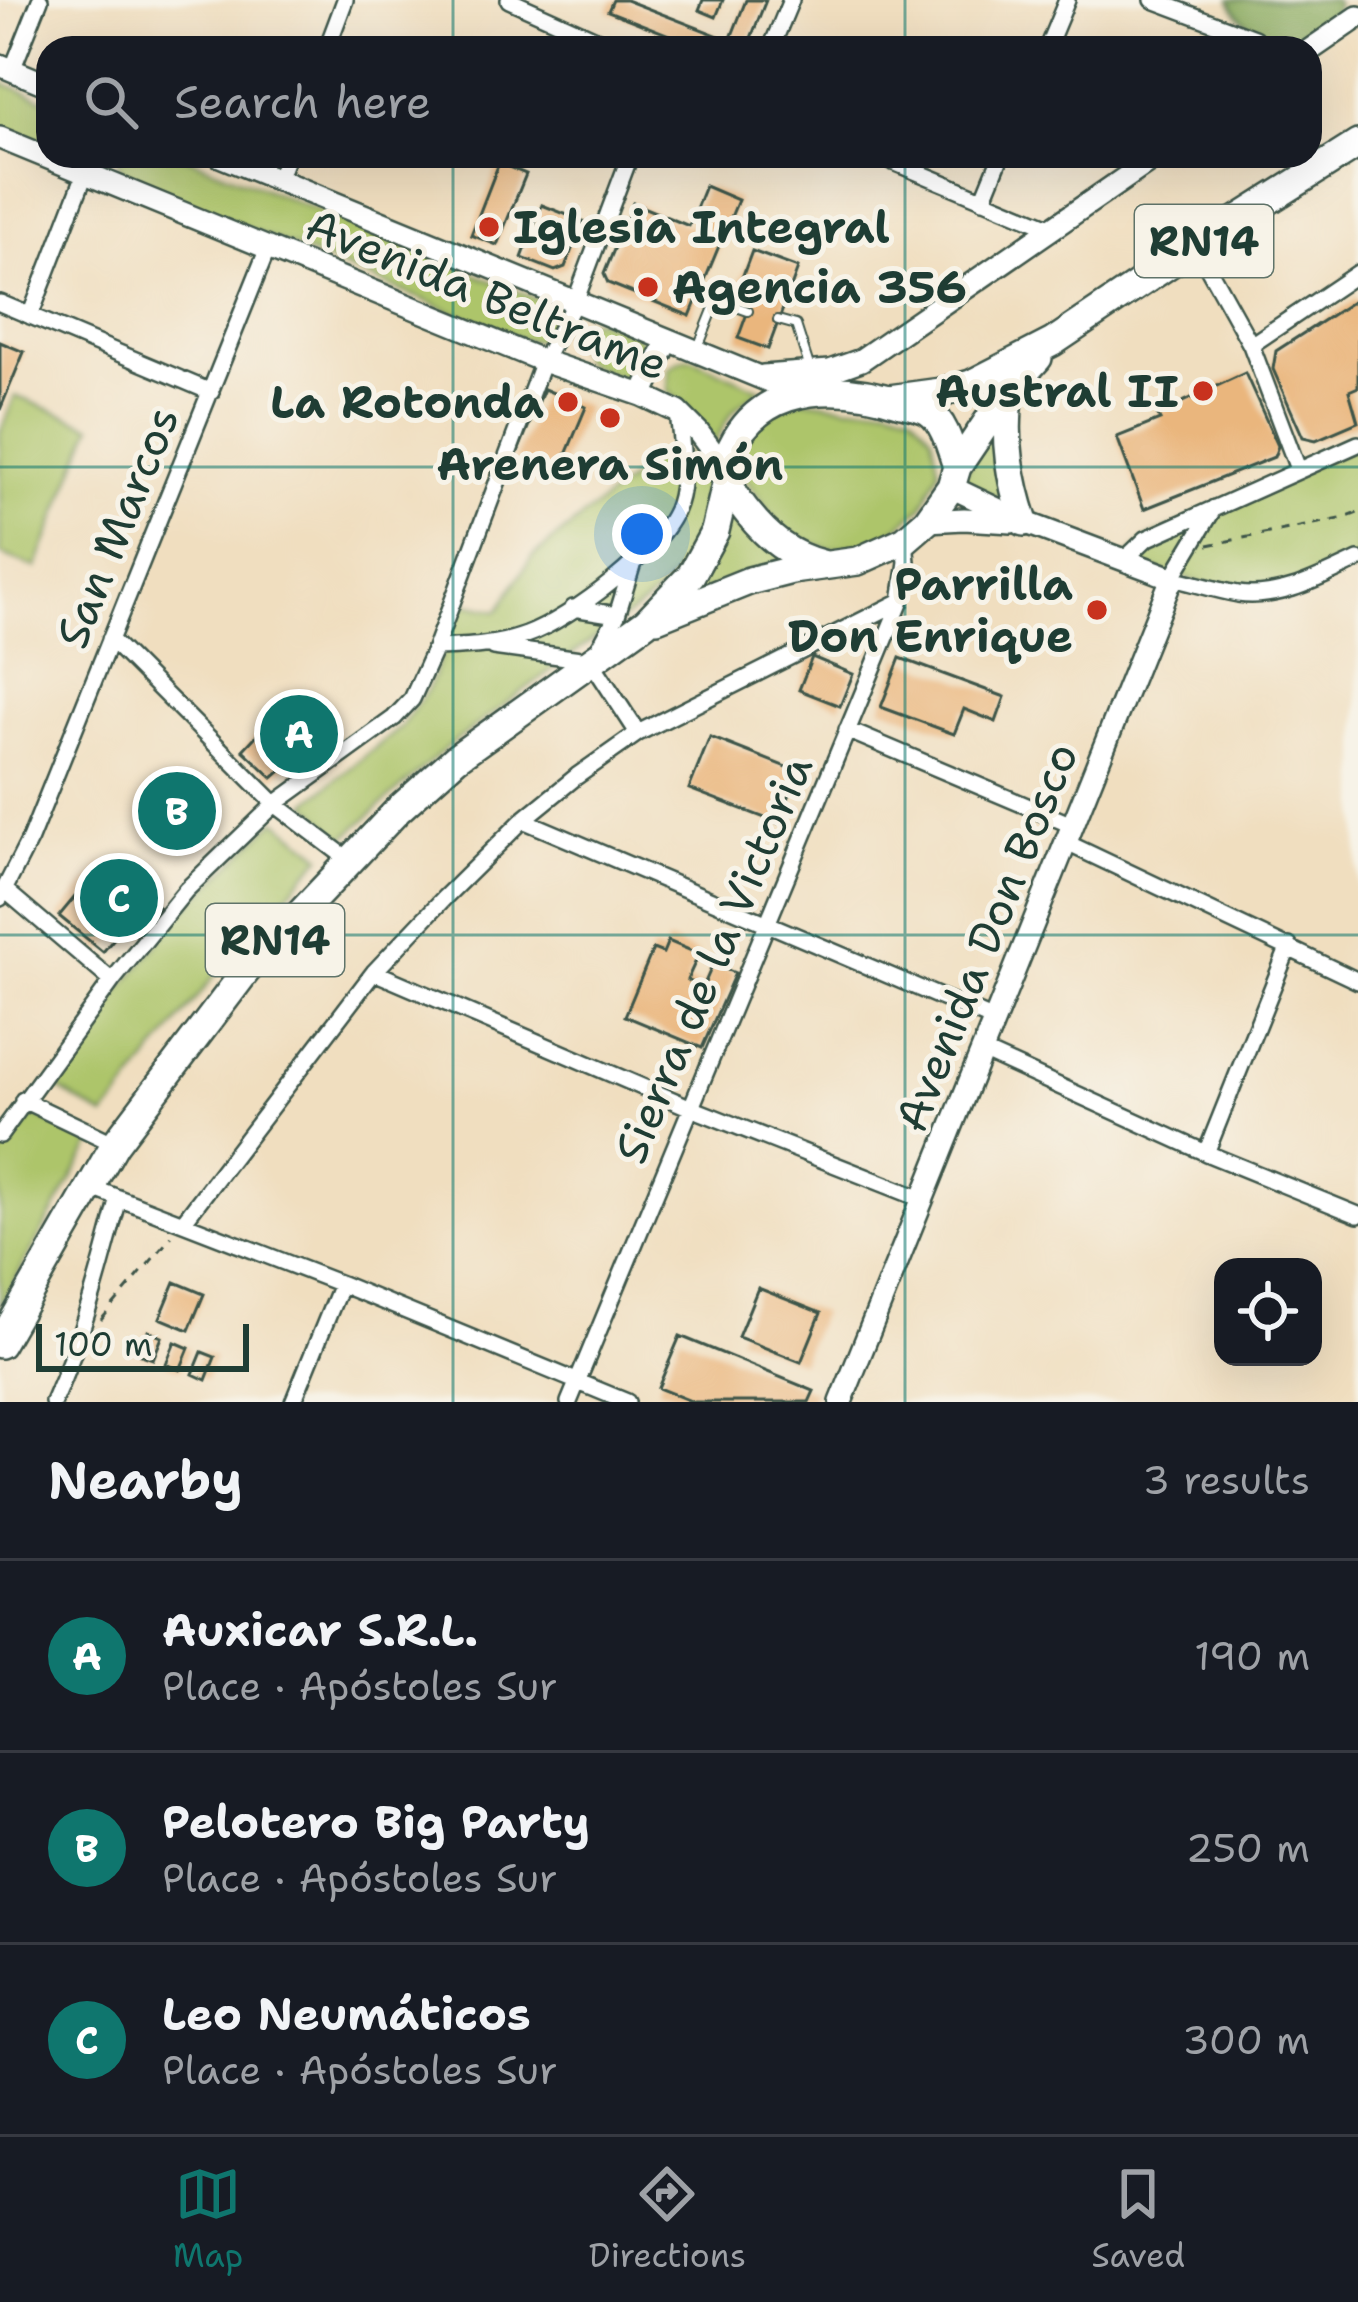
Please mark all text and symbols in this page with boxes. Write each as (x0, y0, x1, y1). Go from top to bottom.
search box (36, 36, 1322, 168)
icon: search (78, 69, 144, 135)
text: Search here (174, 72, 431, 132)
street label: Avenida Beltrame (297, 194, 677, 394)
place label: Iglesia Integral (513, 197, 890, 257)
road number: RN14 (1135, 205, 1273, 277)
marker: Iglesia Integral (476, 214, 502, 240)
place label: Agencia 356 (672, 257, 967, 317)
marker: Agencia 356 (635, 274, 661, 300)
place label: Austral II (935, 361, 1179, 421)
place label: La Rotonda (270, 372, 544, 432)
marker: Austral II (1190, 378, 1216, 404)
marker: La Rotonda (555, 389, 581, 415)
street label: San Marcos (41, 397, 193, 657)
marker: Arenera Simón (597, 405, 623, 431)
place label: Arenera Simón (437, 434, 783, 494)
your location (612, 504, 672, 564)
place label: Parrilla Don Enrique (788, 554, 1073, 666)
marker: Parrilla Don Enrique (1084, 597, 1110, 623)
pin: A (260, 689, 338, 779)
street label: Avenida Don Bosco (881, 734, 1091, 1140)
street label: Sierra de la Victoria (600, 746, 826, 1172)
pin: B (138, 766, 216, 856)
pin: C (80, 853, 158, 943)
road number: RN14 (206, 904, 344, 976)
map controls (1214, 1258, 1322, 1366)
button: locate (1214, 1258, 1322, 1366)
scale bar (36, 1318, 249, 1371)
text: 100 m (54, 1322, 153, 1367)
text: Nearby (48, 1446, 243, 1514)
text: 3 results (1143, 1454, 1310, 1506)
text: Auxicar S.R.L. (162, 1600, 478, 1660)
text: A (72, 1630, 102, 1682)
text: 190 m (1194, 1630, 1310, 1682)
text: Place · Apóstoles Sur (162, 1660, 557, 1712)
text: Pelotero Big Party (162, 1792, 590, 1852)
text: B (75, 1822, 99, 1874)
text: 250 m (1186, 1822, 1310, 1874)
text: Place · Apóstoles Sur (162, 1852, 557, 1904)
text: Leo Neumáticos (162, 1984, 531, 2044)
text: C (75, 2014, 99, 2066)
text: 300 m (1182, 2014, 1310, 2066)
text: Place · Apóstoles Sur (162, 2044, 557, 2096)
tab: Map (173, 2161, 243, 2278)
tab: Directions (589, 2161, 746, 2278)
tab: Saved (1092, 2161, 1185, 2278)

